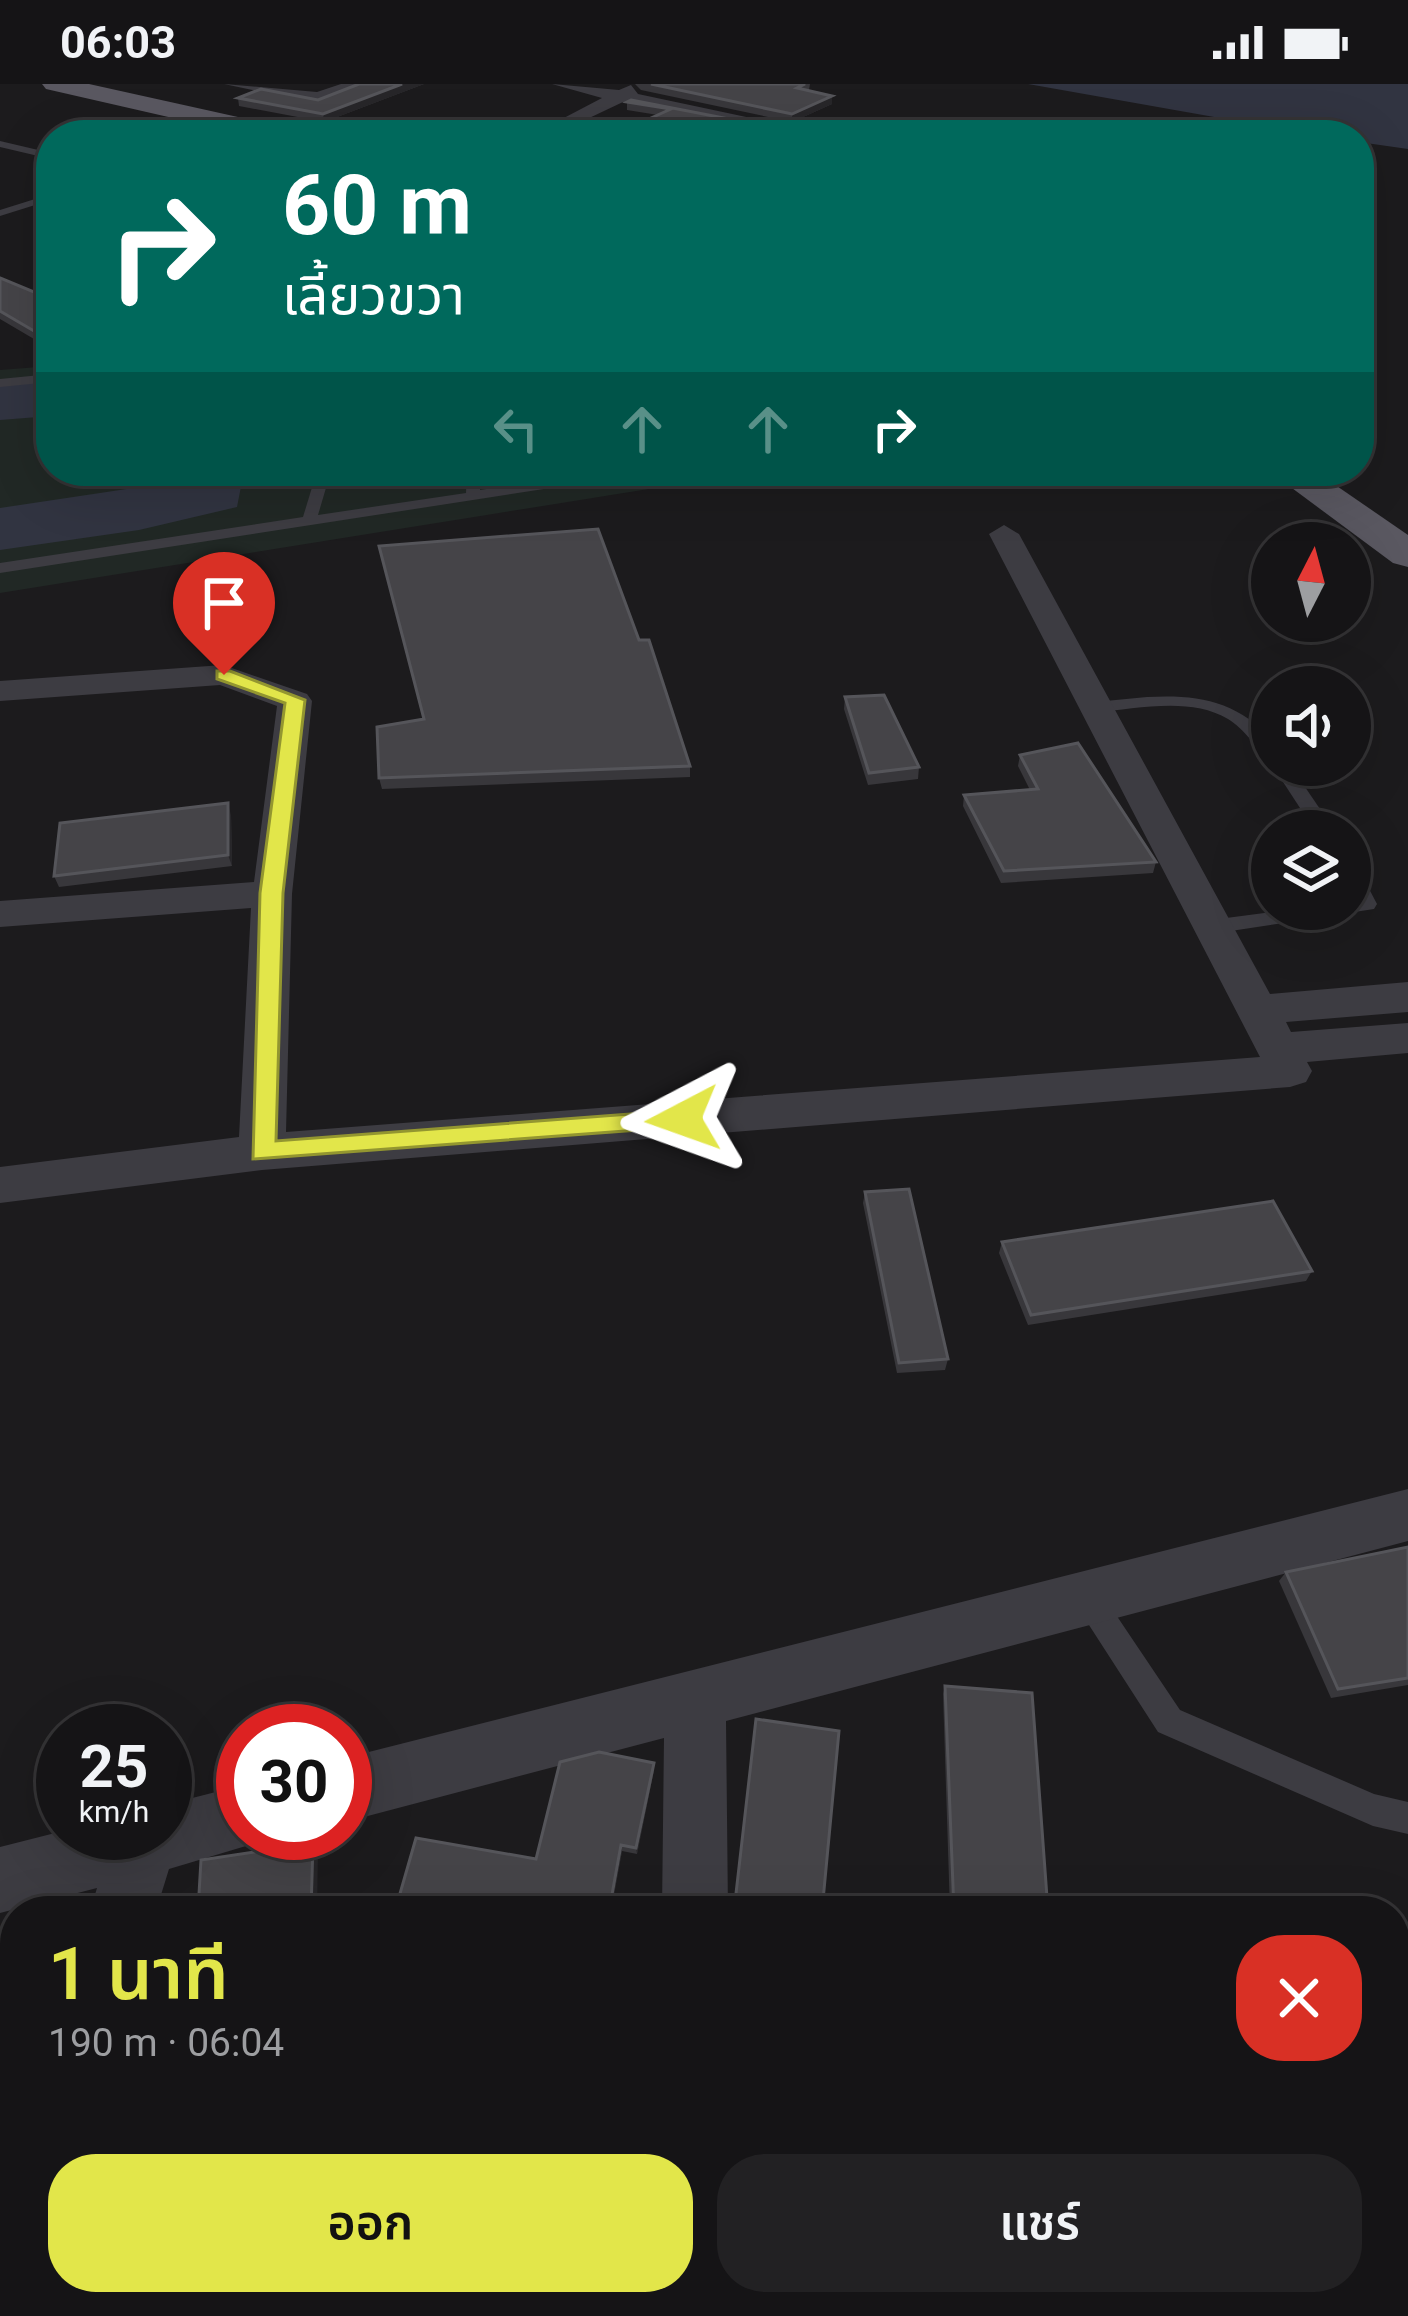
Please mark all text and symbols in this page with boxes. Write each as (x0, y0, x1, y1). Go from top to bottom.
text: 06:03 (60, 16, 176, 69)
text: 60 m (282, 156, 472, 255)
icon: right (84, 168, 240, 324)
text: เลี้ยวขวา (282, 264, 465, 327)
icon: left (483, 396, 549, 462)
icon: ahead (609, 396, 675, 462)
icon: ahead (735, 396, 801, 462)
icon: right (861, 396, 927, 462)
north arrow (1251, 522, 1371, 642)
map controls (1251, 522, 1371, 930)
pin (173, 552, 275, 675)
icon: arrive (191, 570, 257, 636)
button: sound (1251, 666, 1371, 786)
button: layers (1251, 810, 1371, 930)
position arrow (620, 1056, 746, 1182)
speed limit sign: 30 (216, 1704, 372, 1860)
text: 25 (80, 1731, 148, 1802)
text: km/h (79, 1794, 149, 1829)
text: 1 นาที (48, 1932, 229, 2017)
button: close (1236, 1935, 1362, 2061)
text: 190 m · 06:04 (48, 2020, 284, 2066)
button: ออก (48, 2154, 693, 2292)
button: แชร์ (717, 2154, 1362, 2292)

